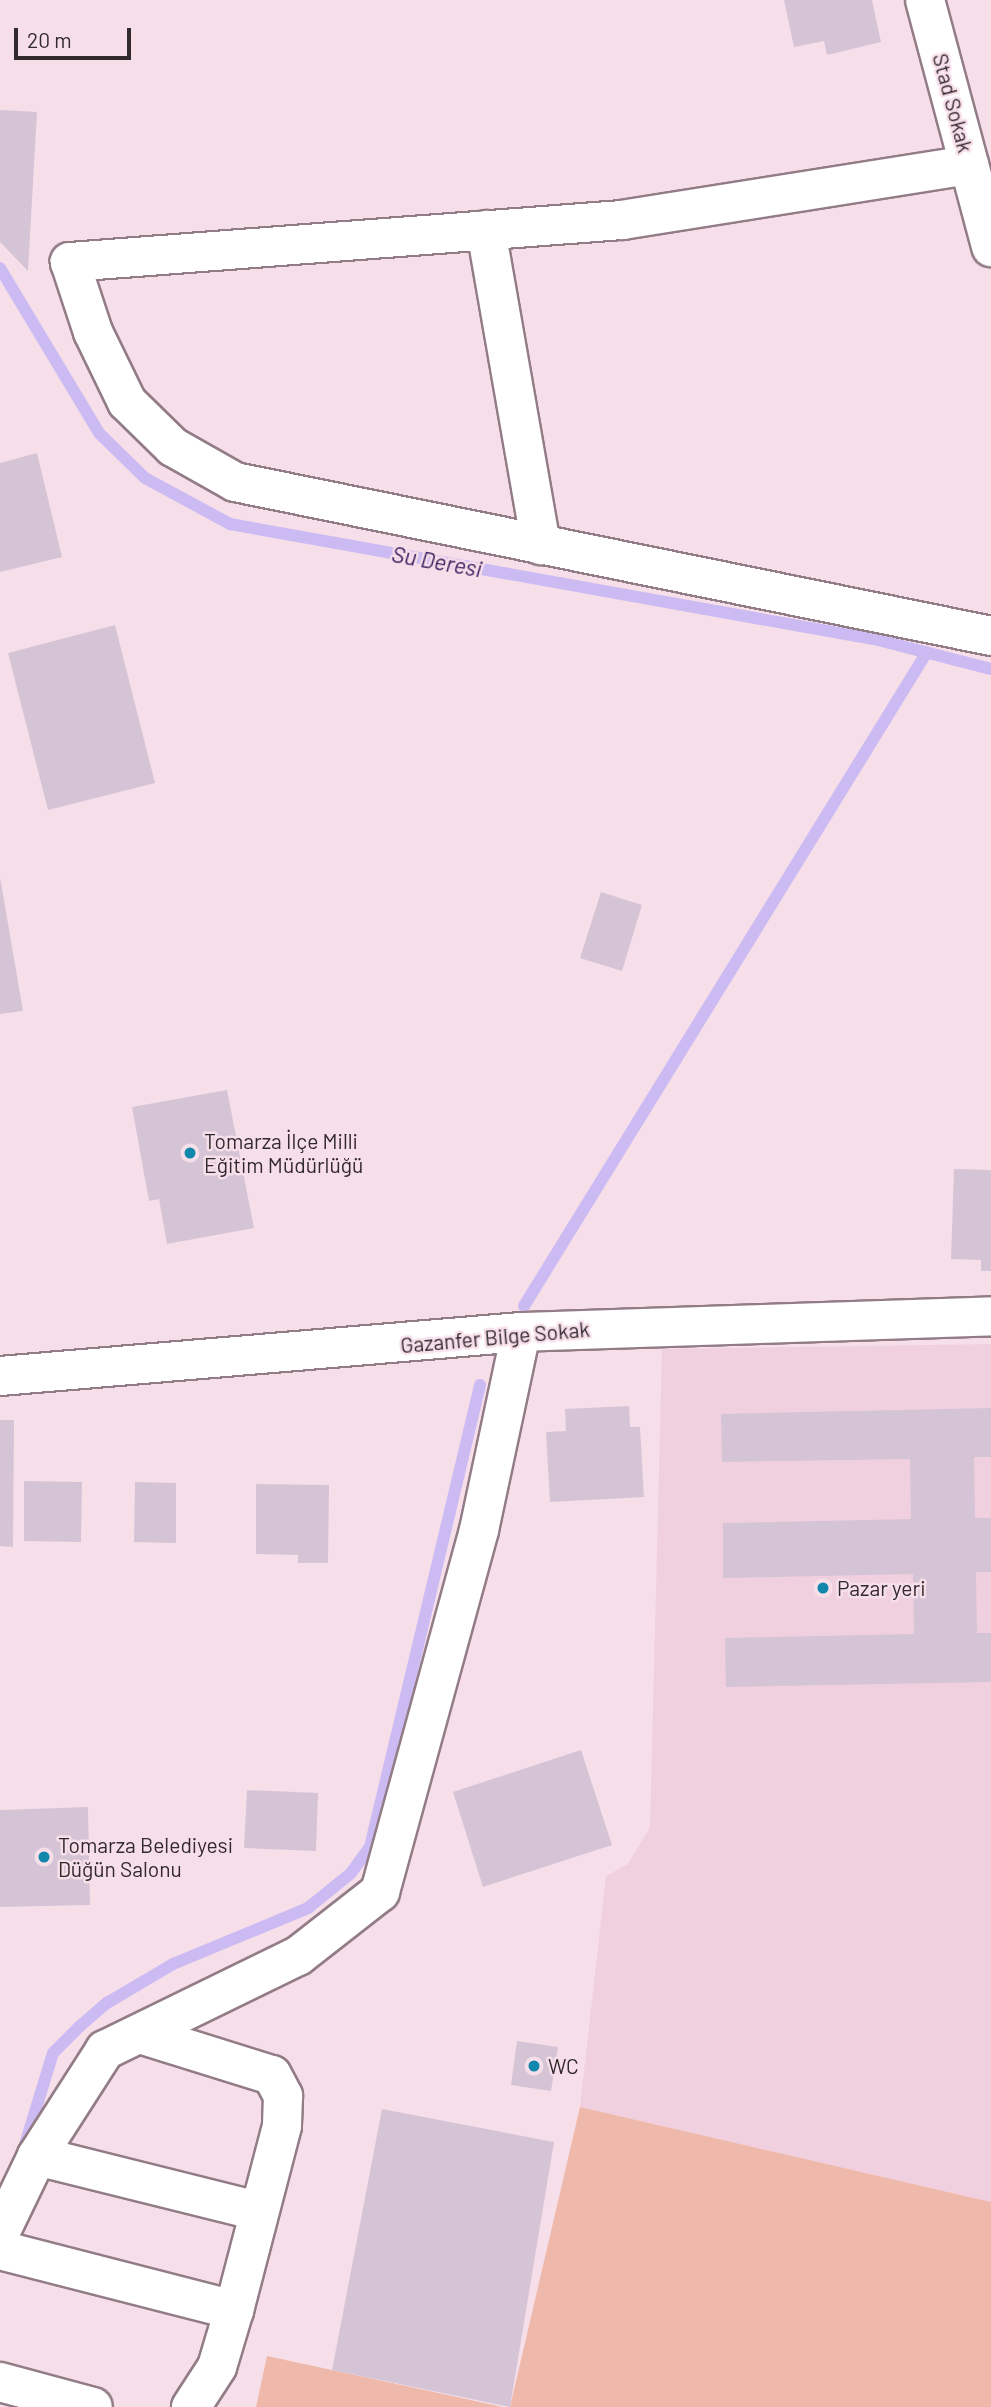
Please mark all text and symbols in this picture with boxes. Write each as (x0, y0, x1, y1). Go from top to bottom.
scale bar (18, 14, 135, 58)
text: 20 m (27, 27, 72, 52)
street label: Stad Sokak (928, 51, 978, 155)
water label: Su Deresi (390, 539, 484, 583)
place label: Tomarza İlçe Milli Eğitim Müdürlüğü (204, 1128, 363, 1178)
marker: Tomarza İlçe Milli Eğitim Müdürlüğü (182, 1145, 198, 1161)
street label: Gazanfer Bilge Sokak (399, 1316, 591, 1358)
place label: Pazar yeri (837, 1575, 926, 1601)
marker: Pazar yeri (815, 1580, 831, 1596)
place label: Tomarza Belediyesi Düğün Salonu (58, 1832, 233, 1882)
marker: Tomarza Belediyesi Düğün Salonu (36, 1849, 52, 1865)
place label: WC (548, 2053, 579, 2079)
marker: WC (526, 2058, 542, 2074)

